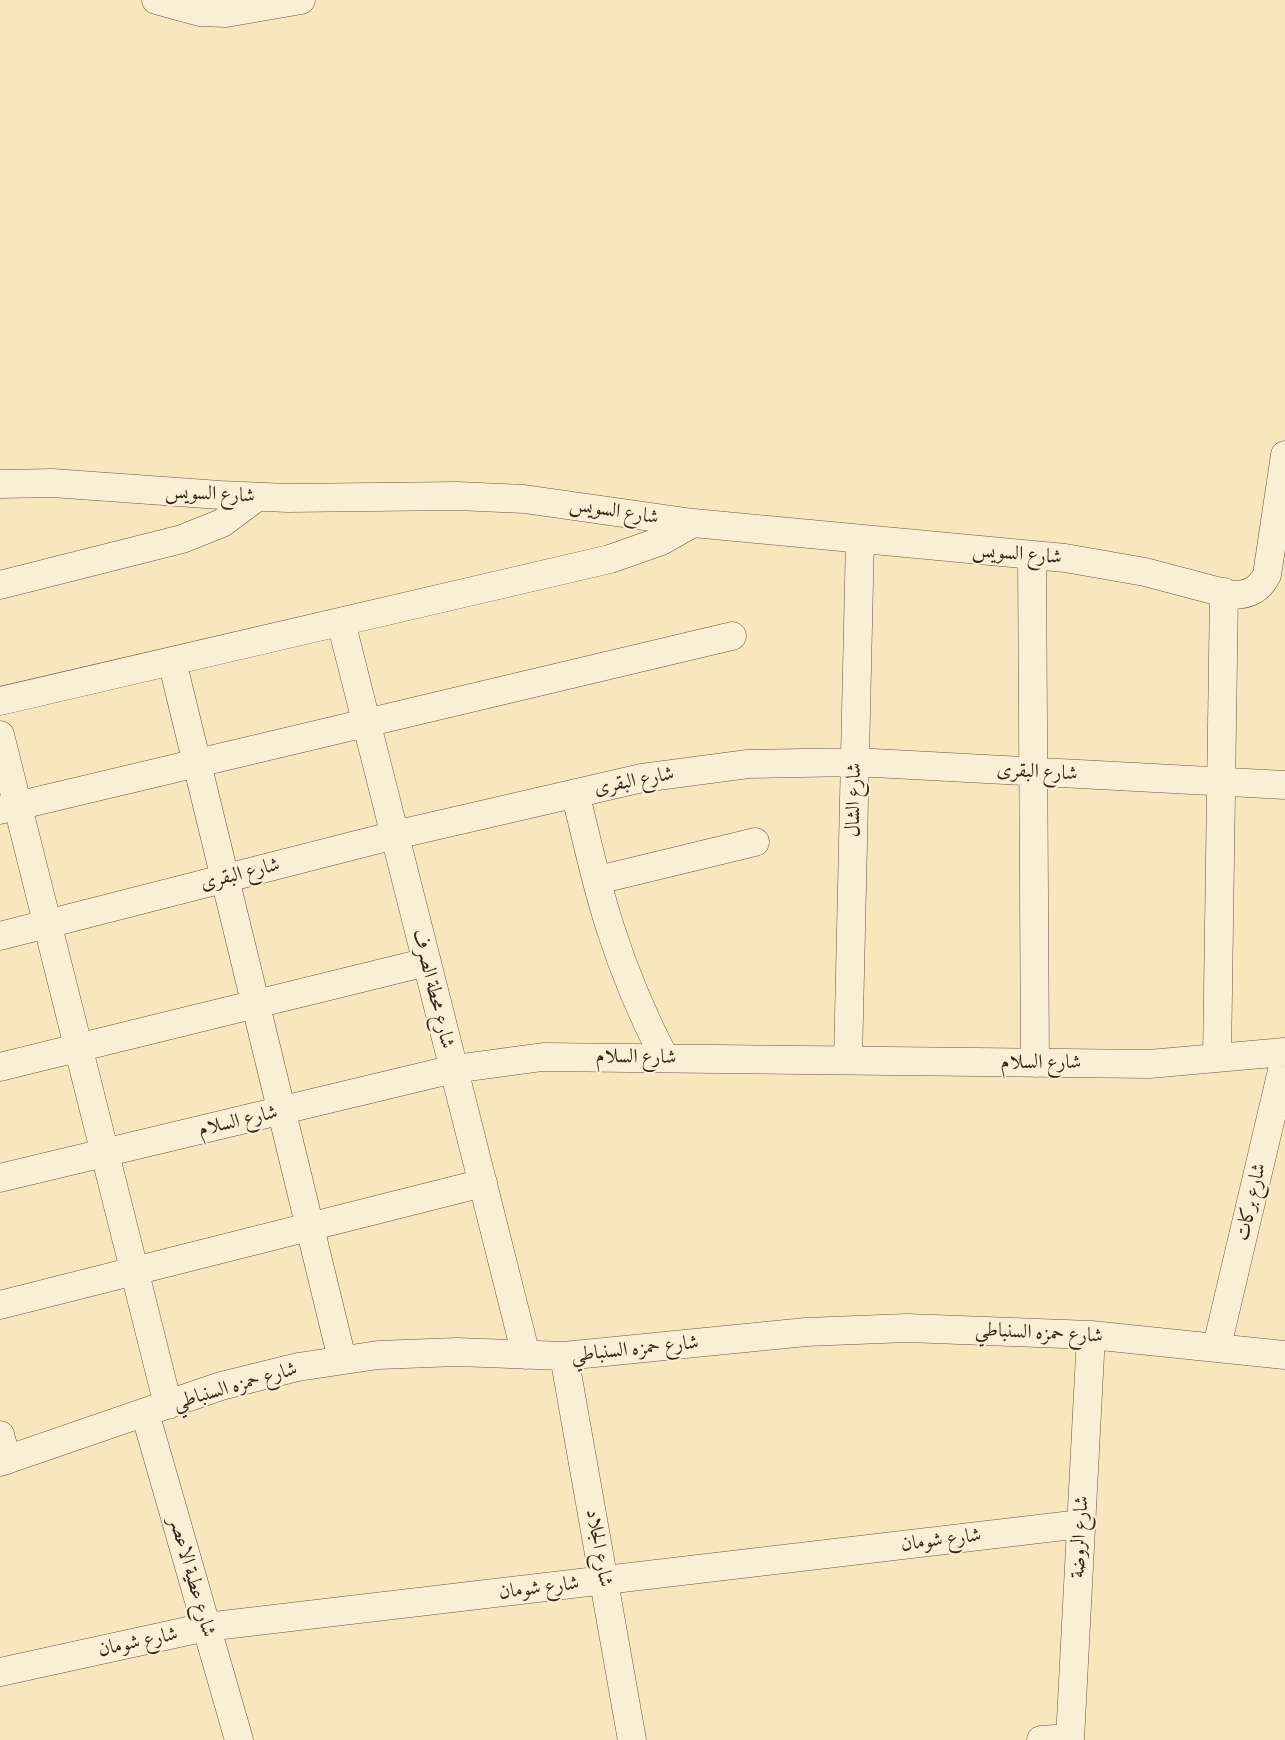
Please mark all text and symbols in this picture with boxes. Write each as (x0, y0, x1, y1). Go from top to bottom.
street label: شارع السويس (164, 480, 256, 508)
street label: شارع السويس (568, 492, 660, 530)
street label: شارع السويس (971, 538, 1063, 570)
street label: شارع البقرى (996, 758, 1078, 786)
street label: شارع البقرى (592, 761, 676, 801)
street label: شارع الشال (841, 763, 867, 837)
street label: شارع البقرى (198, 853, 282, 895)
street label: شارع محطة الصرف (407, 927, 459, 1051)
street label: شارع السلام (595, 1044, 677, 1070)
street label: شارع السلام (1001, 1051, 1081, 1075)
street label: شارع السلام (196, 1100, 280, 1142)
street label: شارع بركات (1230, 1161, 1272, 1243)
street label: شارع حمزه السنباطي (974, 1318, 1104, 1348)
street label: شارع حمزه السنباطي (570, 1330, 700, 1368)
street label: شارع حمزه السنباطي (170, 1357, 300, 1415)
street label: شارع الروضة (1066, 1495, 1094, 1579)
street label: شارع الجلاد (580, 1507, 618, 1589)
street label: شارع عطية الاعصر (163, 1514, 221, 1640)
street label: شارع شومان (899, 1523, 983, 1557)
street label: شارع شومان (497, 1571, 581, 1605)
street label: شارع شومان (96, 1622, 180, 1662)

